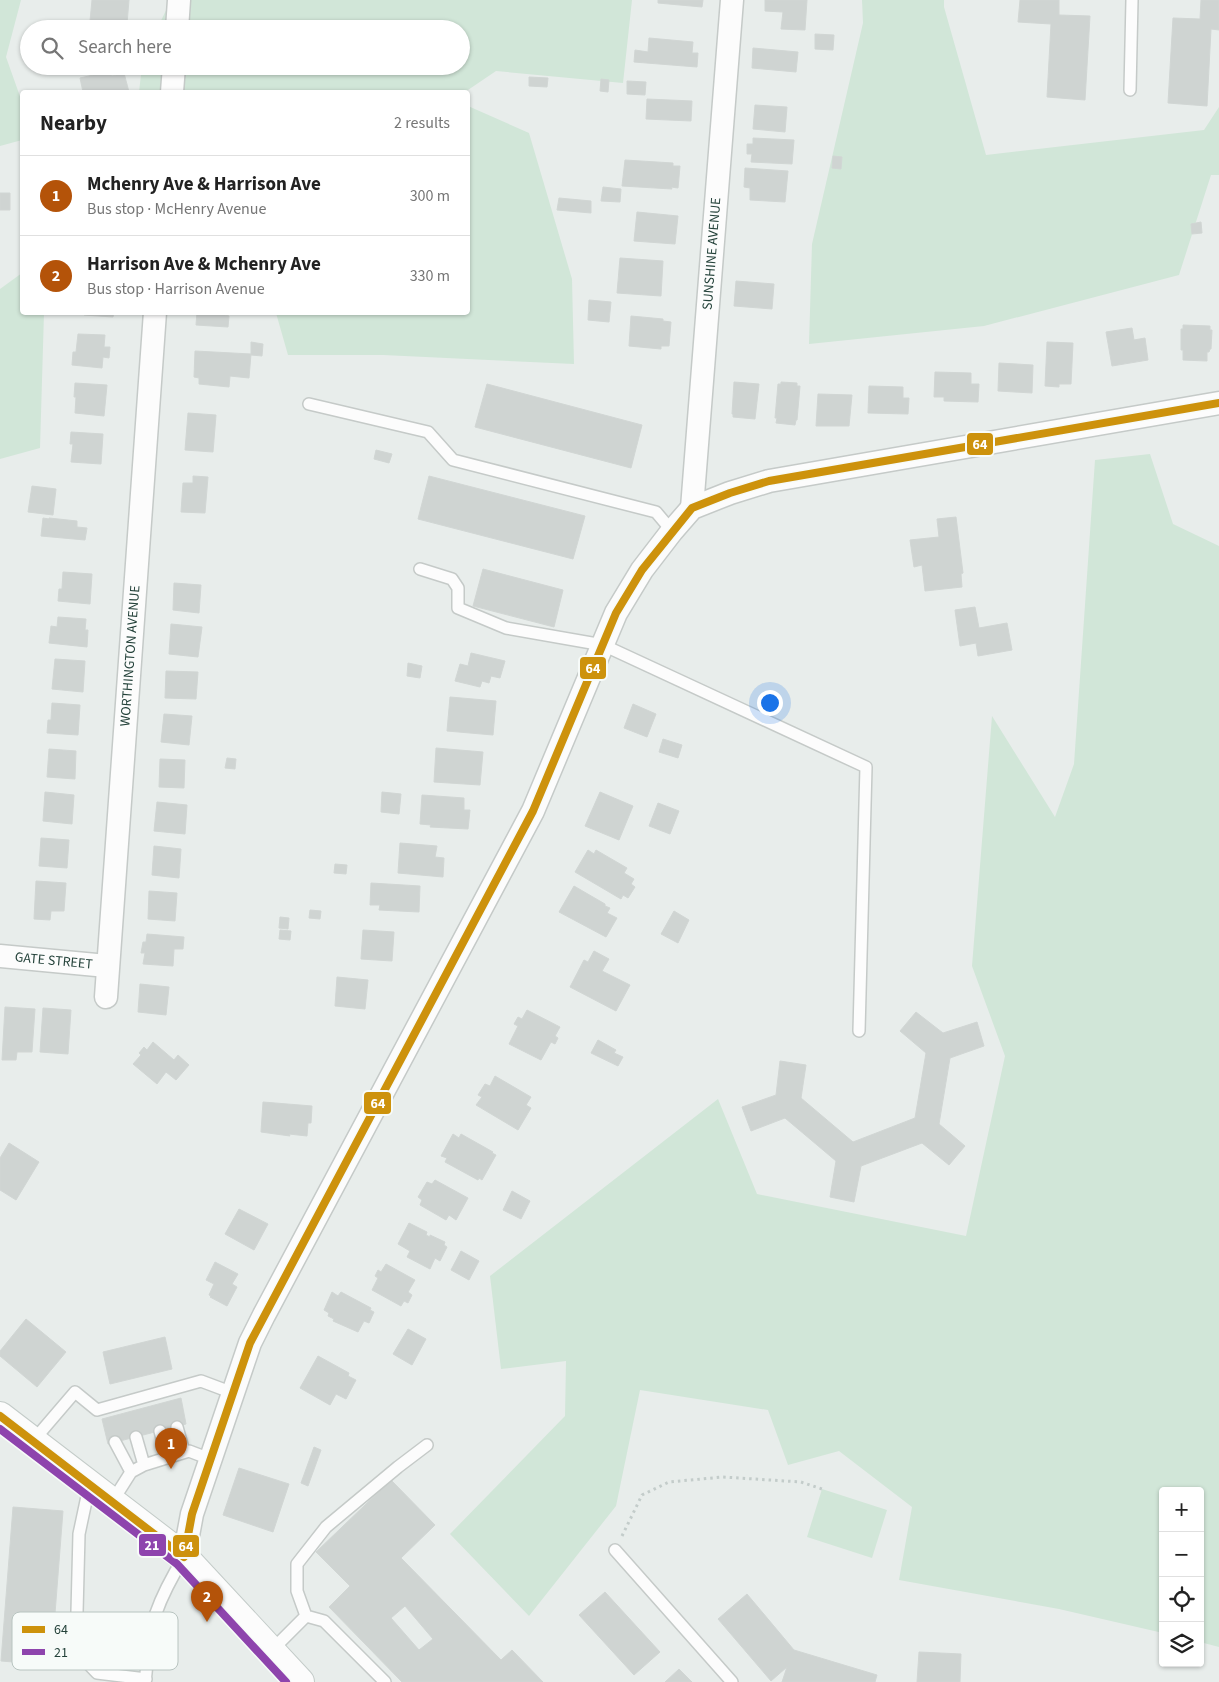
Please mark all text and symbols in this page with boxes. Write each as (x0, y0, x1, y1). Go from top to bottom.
search box (20, 20, 470, 75)
icon: search (38, 34, 66, 62)
text: Search here (78, 34, 172, 61)
text: Nearby (40, 108, 107, 138)
text: 2 results (394, 112, 450, 134)
text: Mchenry Ave & Harrison Ave (87, 171, 321, 198)
text: 1 (52, 185, 60, 207)
text: 300 m (410, 185, 450, 207)
street label: SUNSHINE AVENUE (698, 197, 726, 311)
text: Bus stop · McHenry Avenue (87, 198, 267, 220)
text: Harrison Ave & Mchenry Ave (87, 251, 321, 278)
text: 2 (52, 265, 60, 287)
text: 330 m (410, 265, 450, 287)
text: Bus stop · Harrison Avenue (87, 278, 265, 300)
line badge: 64 (966, 432, 994, 456)
text: 64 (973, 435, 988, 455)
street label: WORTHINGTON AVENUE (115, 585, 145, 727)
line badge: 64 (579, 656, 607, 680)
text: 64 (586, 659, 601, 679)
your location (757, 690, 783, 716)
street label: GATE STREET (14, 947, 94, 975)
line badge: 64 (363, 1091, 392, 1115)
text: 64 (371, 1094, 386, 1114)
pin: 1 (155, 1428, 187, 1469)
map controls (1159, 1487, 1204, 1667)
button: + (1159, 1487, 1204, 1532)
button: − (1159, 1532, 1204, 1577)
line badge: 21 (138, 1533, 167, 1557)
line badge: 64 (172, 1534, 200, 1558)
text: 21 (145, 1536, 159, 1556)
text: 64 (179, 1537, 194, 1557)
button: locate (1159, 1577, 1204, 1622)
pin: 2 (191, 1581, 223, 1622)
legend (12, 1612, 178, 1670)
text: 64 (54, 1620, 68, 1640)
button: layers (1159, 1622, 1204, 1667)
text: 21 (54, 1643, 68, 1663)

